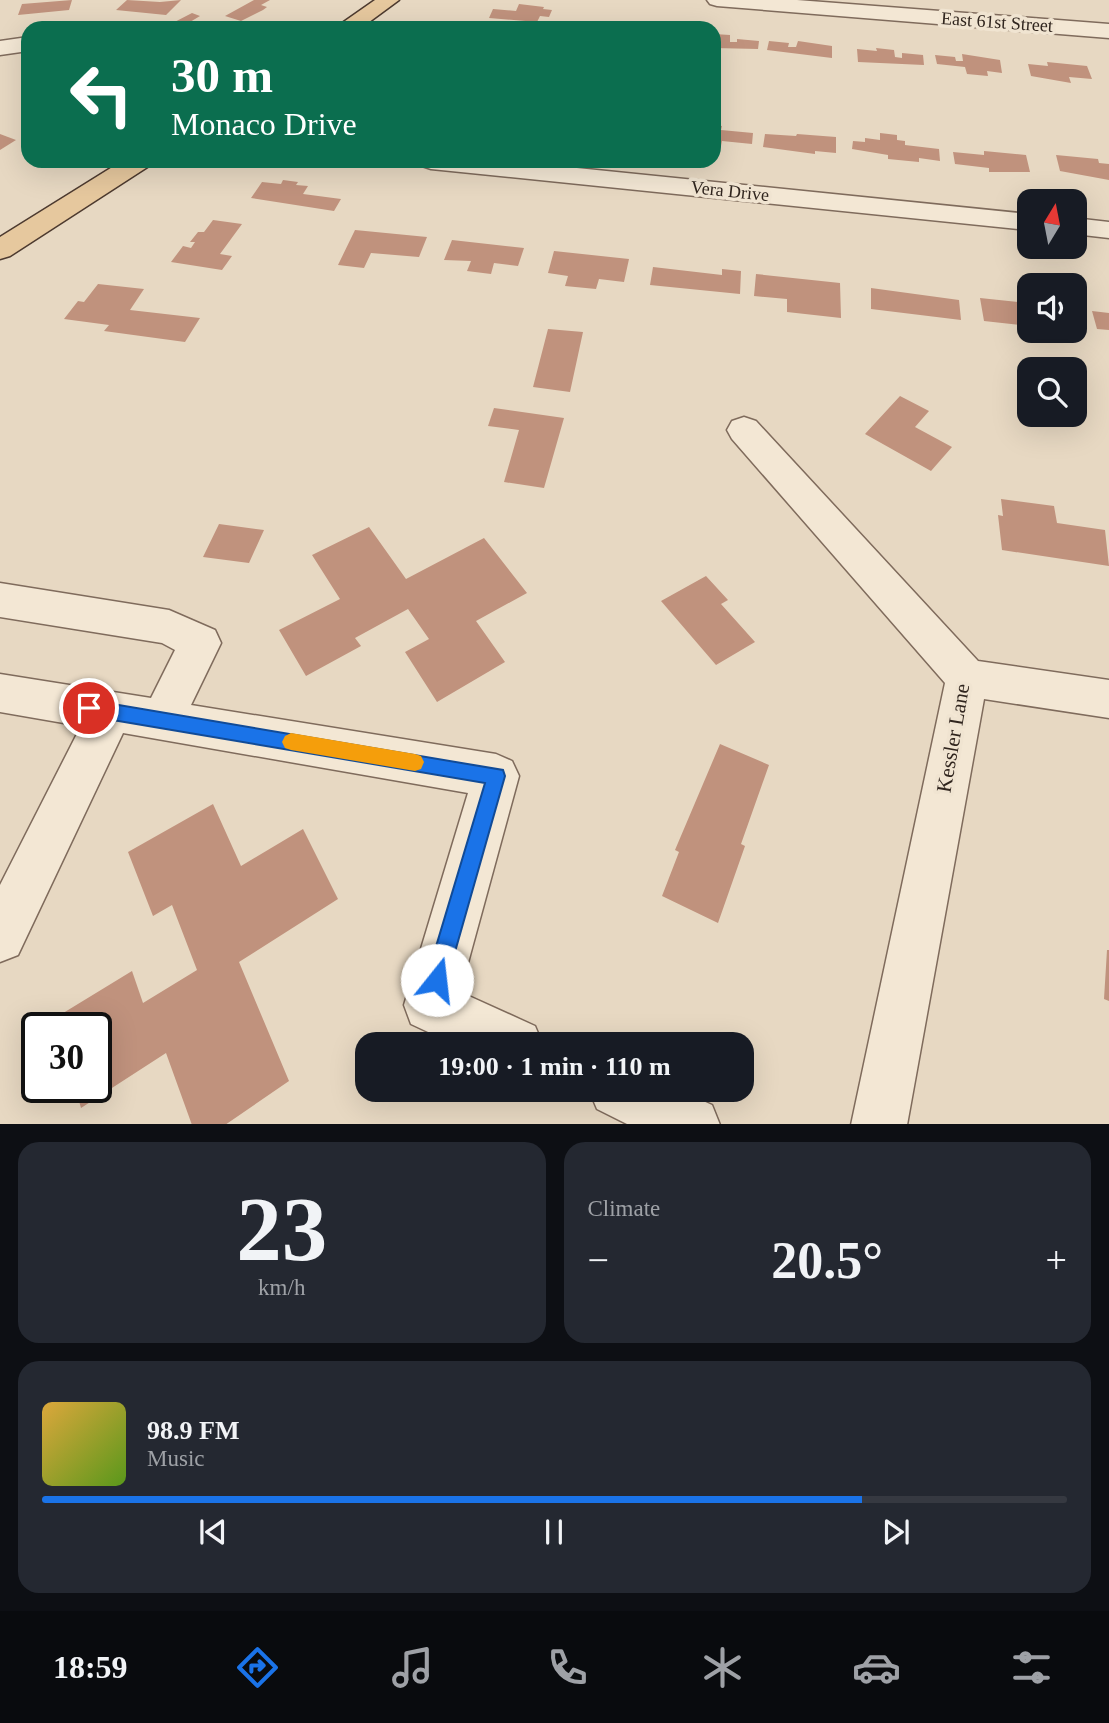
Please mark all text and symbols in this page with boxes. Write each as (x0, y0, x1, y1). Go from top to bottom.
street label: East 61st Street (940, 8, 1054, 36)
text: 30 m (171, 48, 273, 103)
icon: left (56, 49, 147, 140)
text: Monaco Drive (171, 106, 357, 142)
street label: Vera Drive (690, 177, 770, 205)
north arrow (1017, 189, 1087, 259)
map controls (1017, 189, 1087, 427)
button: sound (1017, 273, 1087, 343)
button: search (1017, 357, 1087, 427)
pin (59, 678, 119, 738)
street label: Kessler Lane (932, 682, 974, 794)
icon: arrive (70, 689, 108, 727)
position arrow (400, 943, 474, 1017)
speed limit sign: 30 (21, 1012, 112, 1103)
text: 19:00 · 1 min · 110 m (438, 1052, 671, 1081)
text: 23 (236, 1179, 327, 1280)
text: Climate (588, 1196, 660, 1221)
text: 20.5° (771, 1232, 883, 1289)
text: − (588, 1239, 609, 1281)
text: + (1046, 1239, 1067, 1281)
text: km/h (258, 1275, 305, 1300)
text: 98.9 FM (147, 1416, 239, 1445)
text: Music (147, 1446, 205, 1471)
icon: previous (194, 1513, 232, 1551)
icon: pause (535, 1513, 573, 1551)
icon: next (877, 1513, 915, 1551)
icon: directions (233, 1643, 282, 1692)
icon: music (388, 1643, 437, 1692)
icon: phone (543, 1643, 592, 1692)
icon: climate (698, 1643, 747, 1692)
icon: car (852, 1643, 901, 1692)
icon: filters (1007, 1643, 1056, 1692)
text: 18:59 (53, 1649, 128, 1685)

